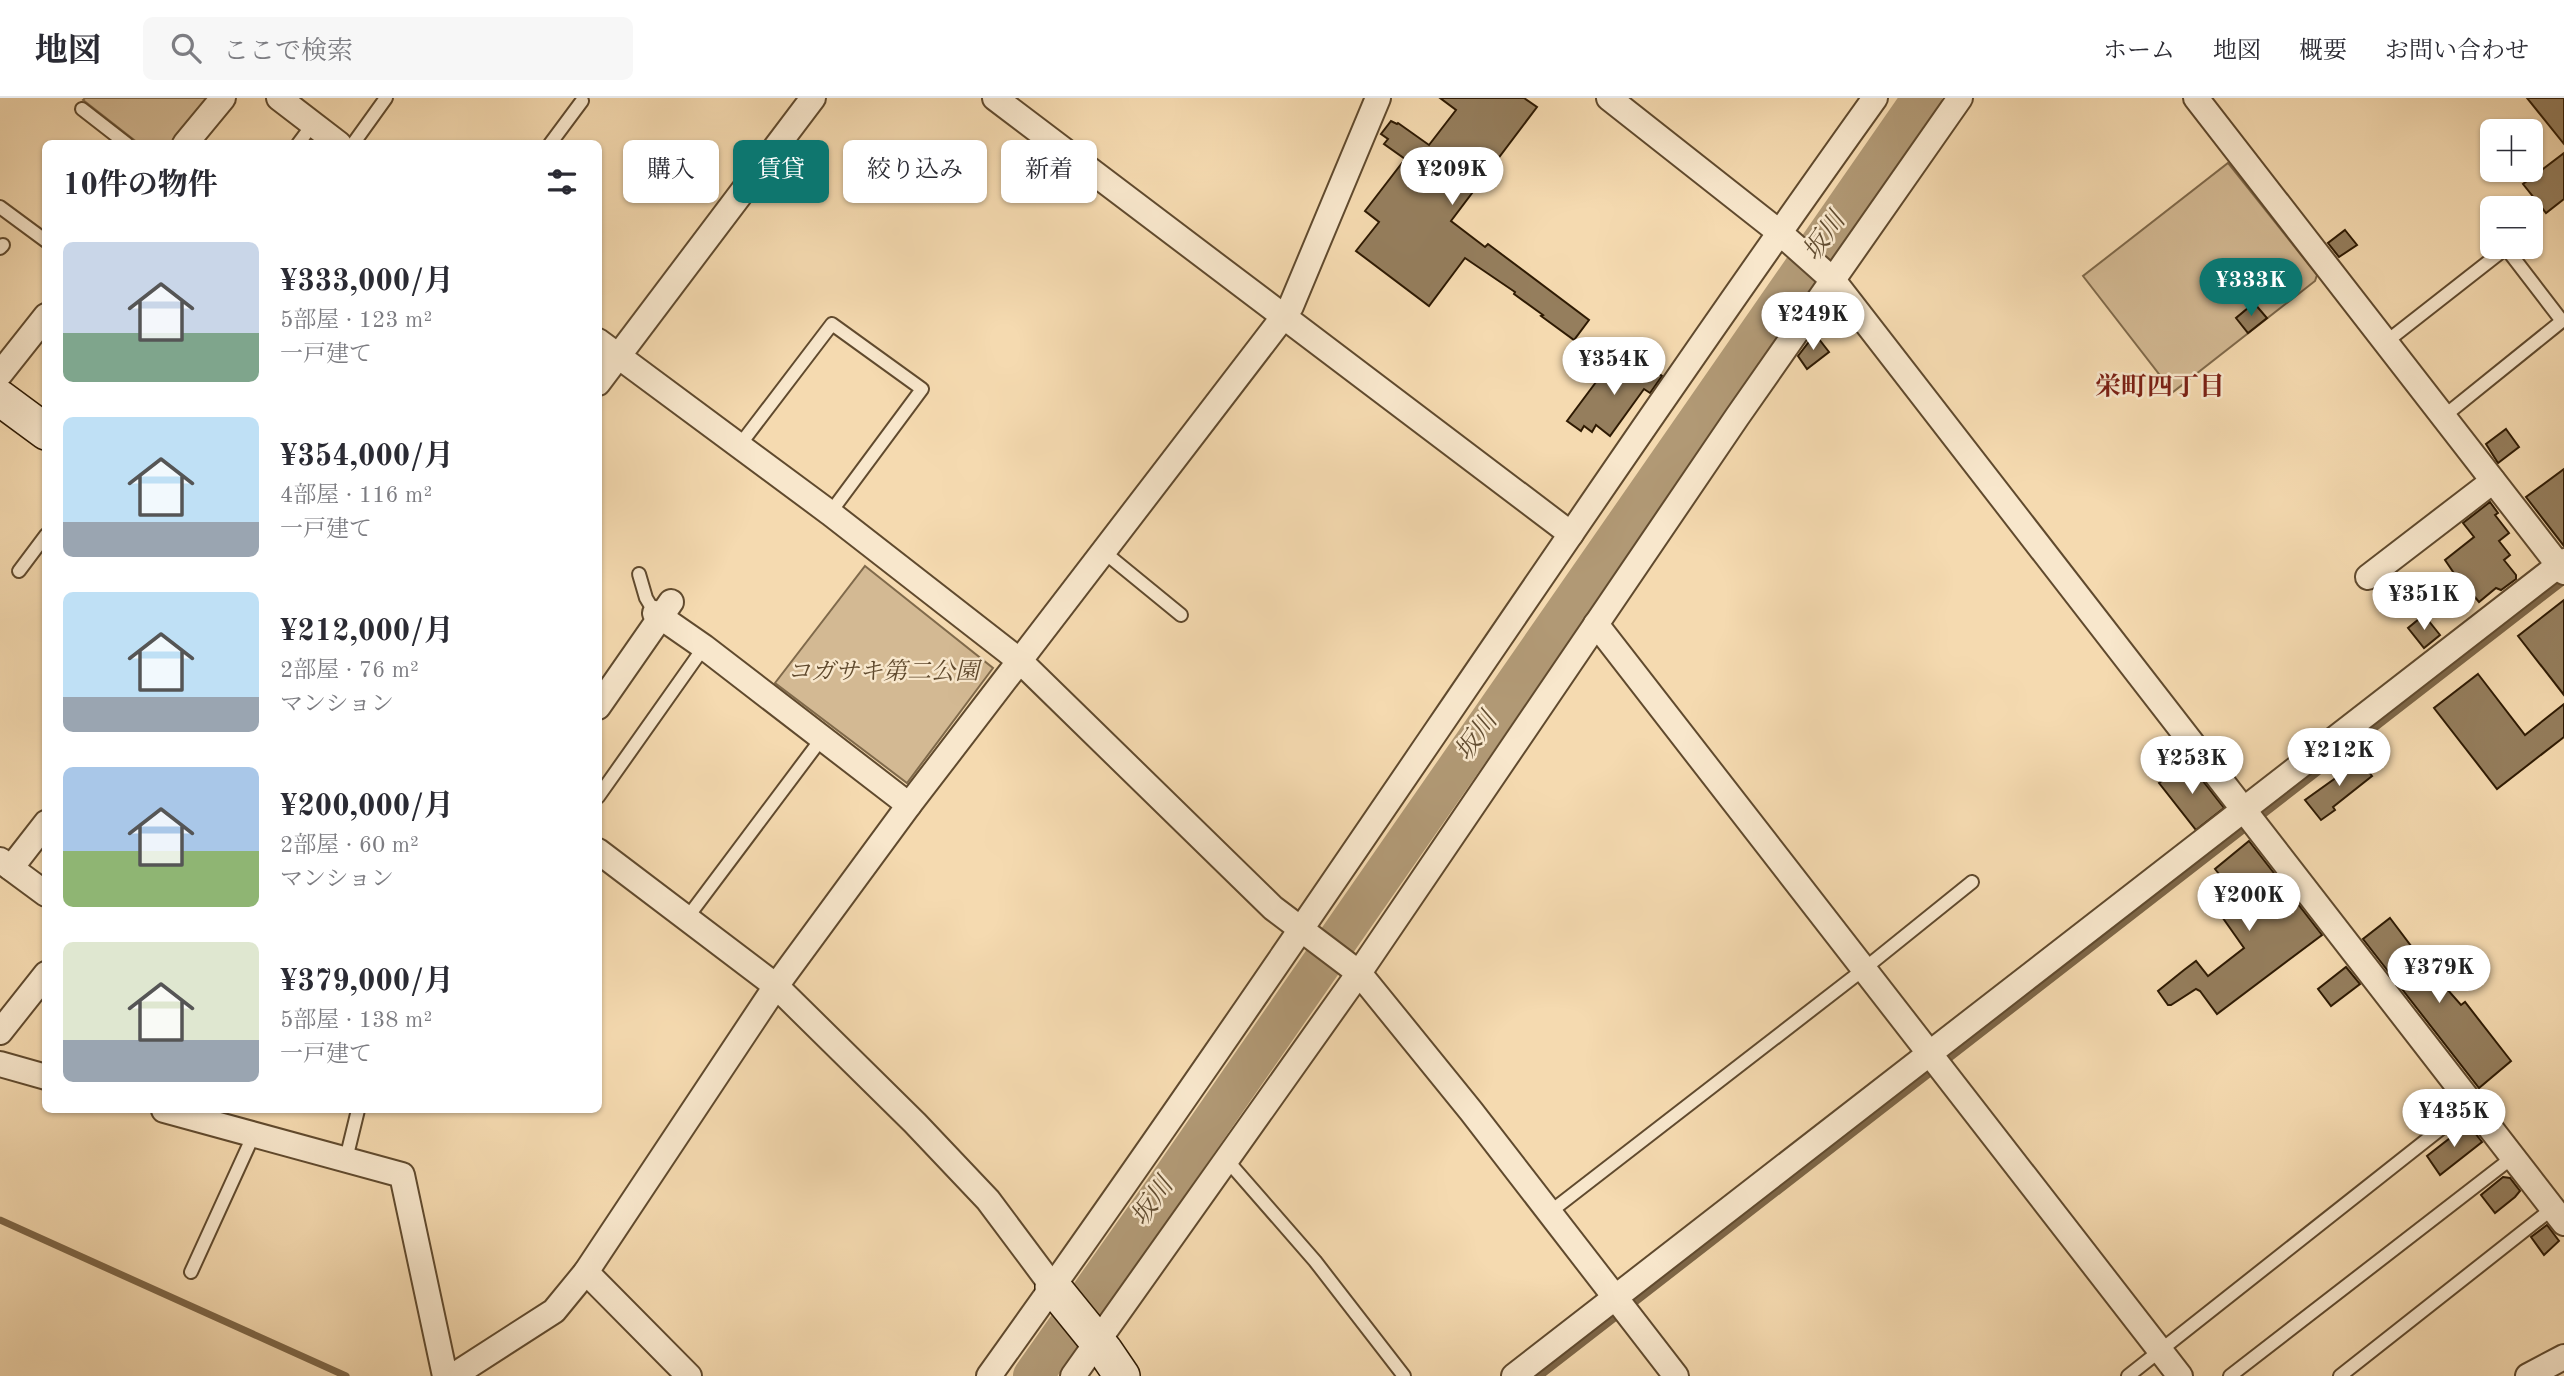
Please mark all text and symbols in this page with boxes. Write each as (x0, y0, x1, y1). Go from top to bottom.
search box (143, 17, 633, 80)
icon: search (167, 29, 205, 67)
text: 地図 (35, 36, 101, 69)
text: ここで検索 (223, 39, 353, 65)
text: ホーム (2103, 40, 2175, 64)
text: 地図 (2213, 40, 2261, 64)
text: 概要 (2299, 40, 2347, 64)
text: お問い合わせ (2385, 40, 2529, 64)
map controls (2480, 119, 2543, 259)
button: + (2480, 119, 2543, 182)
chip: 購入 (623, 140, 719, 203)
chip: 賃貸 (733, 140, 829, 203)
chip: 絞り込み (843, 140, 987, 203)
chip: 新着 (1001, 140, 1097, 203)
pin: ¥209K (1403, 148, 1501, 207)
text: ¥209K (1416, 158, 1488, 181)
icon: filters (543, 163, 581, 201)
text: 10件の物件 (63, 171, 218, 201)
button: − (2480, 196, 2543, 259)
water label: 坂川 (1798, 205, 1852, 266)
pin: ¥333K (2202, 258, 2300, 318)
text: ¥333,000/月 (280, 267, 454, 297)
text: ¥333K (2215, 269, 2287, 292)
icon: home (119, 270, 203, 354)
pin: ¥249K (1764, 292, 1862, 352)
text: ¥249K (1777, 303, 1849, 326)
text: 5部屋 · 123 m² (280, 309, 432, 332)
pin: ¥354K (1565, 338, 1663, 397)
text: 一戸建て (280, 343, 372, 366)
text: ¥354K (1578, 348, 1650, 371)
district label: 栄町四丁目 (2095, 372, 2225, 401)
text: ¥354,000/月 (280, 442, 454, 472)
icon: home (119, 445, 203, 529)
text: 4部屋 · 116 m² (280, 484, 432, 507)
text: 一戸建て (280, 518, 372, 541)
pin: ¥351K (2375, 573, 2473, 632)
text: ¥351K (2388, 583, 2460, 606)
text: ¥212,000/月 (280, 617, 454, 647)
icon: home (119, 620, 203, 704)
park label: コガサキ第二公園 (787, 658, 983, 685)
text: 2部屋 · 76 m² (280, 659, 419, 682)
text: マンション (280, 693, 394, 716)
water label: 坂川 (1450, 705, 1504, 766)
pin: ¥212K (2290, 728, 2388, 788)
pin: ¥253K (2143, 736, 2241, 796)
text: ¥212K (2303, 739, 2375, 762)
text: ¥253K (2156, 747, 2228, 770)
text: ¥200,000/月 (280, 792, 454, 822)
icon: home (119, 795, 203, 879)
text: 2部屋 · 60 m² (280, 834, 419, 857)
text: マンション (280, 868, 394, 891)
pin: ¥200K (2200, 874, 2298, 933)
text: ¥200K (2213, 884, 2285, 907)
pin: ¥379K (2390, 946, 2488, 1005)
text: ¥379K (2403, 956, 2475, 979)
text: ¥379,000/月 (280, 967, 454, 997)
icon: home (119, 970, 203, 1054)
text: 5部屋 · 138 m² (280, 1009, 432, 1032)
text: 一戸建て (280, 1043, 372, 1066)
pin: ¥435K (2405, 1090, 2503, 1149)
text: ¥435K (2418, 1100, 2490, 1123)
water label: 坂川 (1126, 1170, 1180, 1231)

